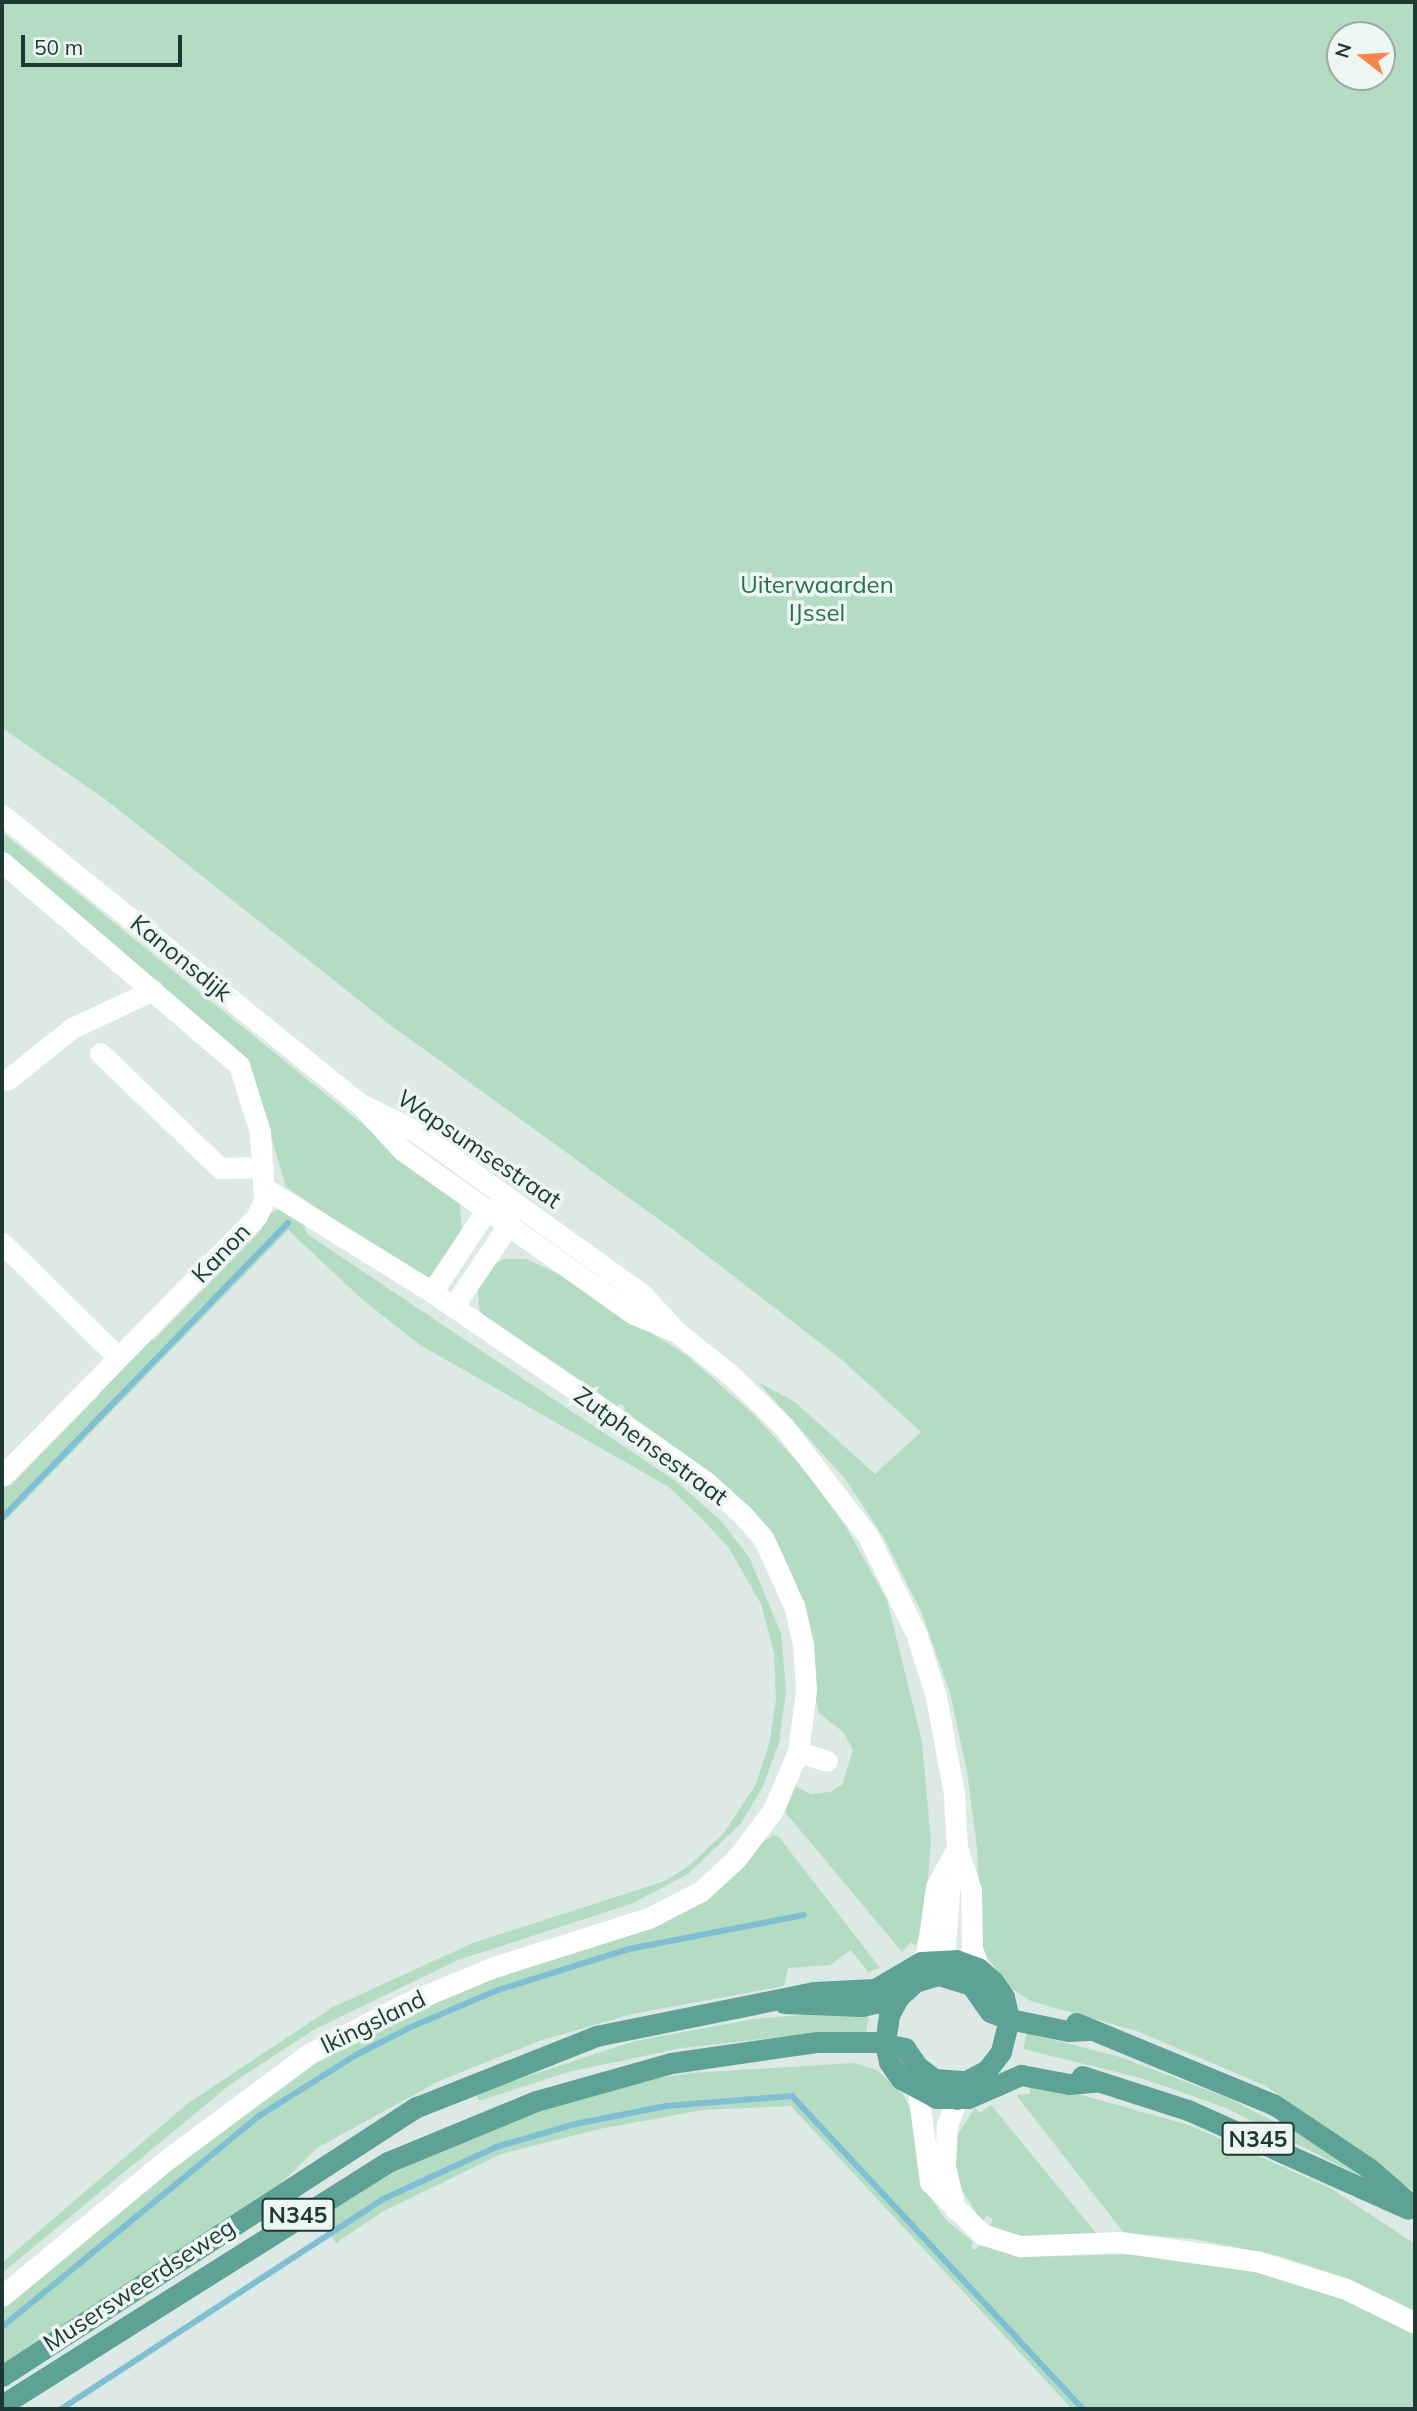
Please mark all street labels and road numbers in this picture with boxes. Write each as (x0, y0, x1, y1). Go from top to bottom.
street label: Kanonsdijk (125, 909, 237, 1007)
street label: Wapsumsestraat (391, 1083, 567, 1215)
street label: Kanon (186, 1217, 256, 1289)
street label: Zutphensestraat (569, 1381, 733, 1511)
street label: Ikingsland (316, 1984, 430, 2060)
road number: N345 (1221, 2120, 1295, 2158)
road number: N345 (261, 2196, 335, 2234)
street label: Musersweerdseweg (38, 2212, 240, 2358)

